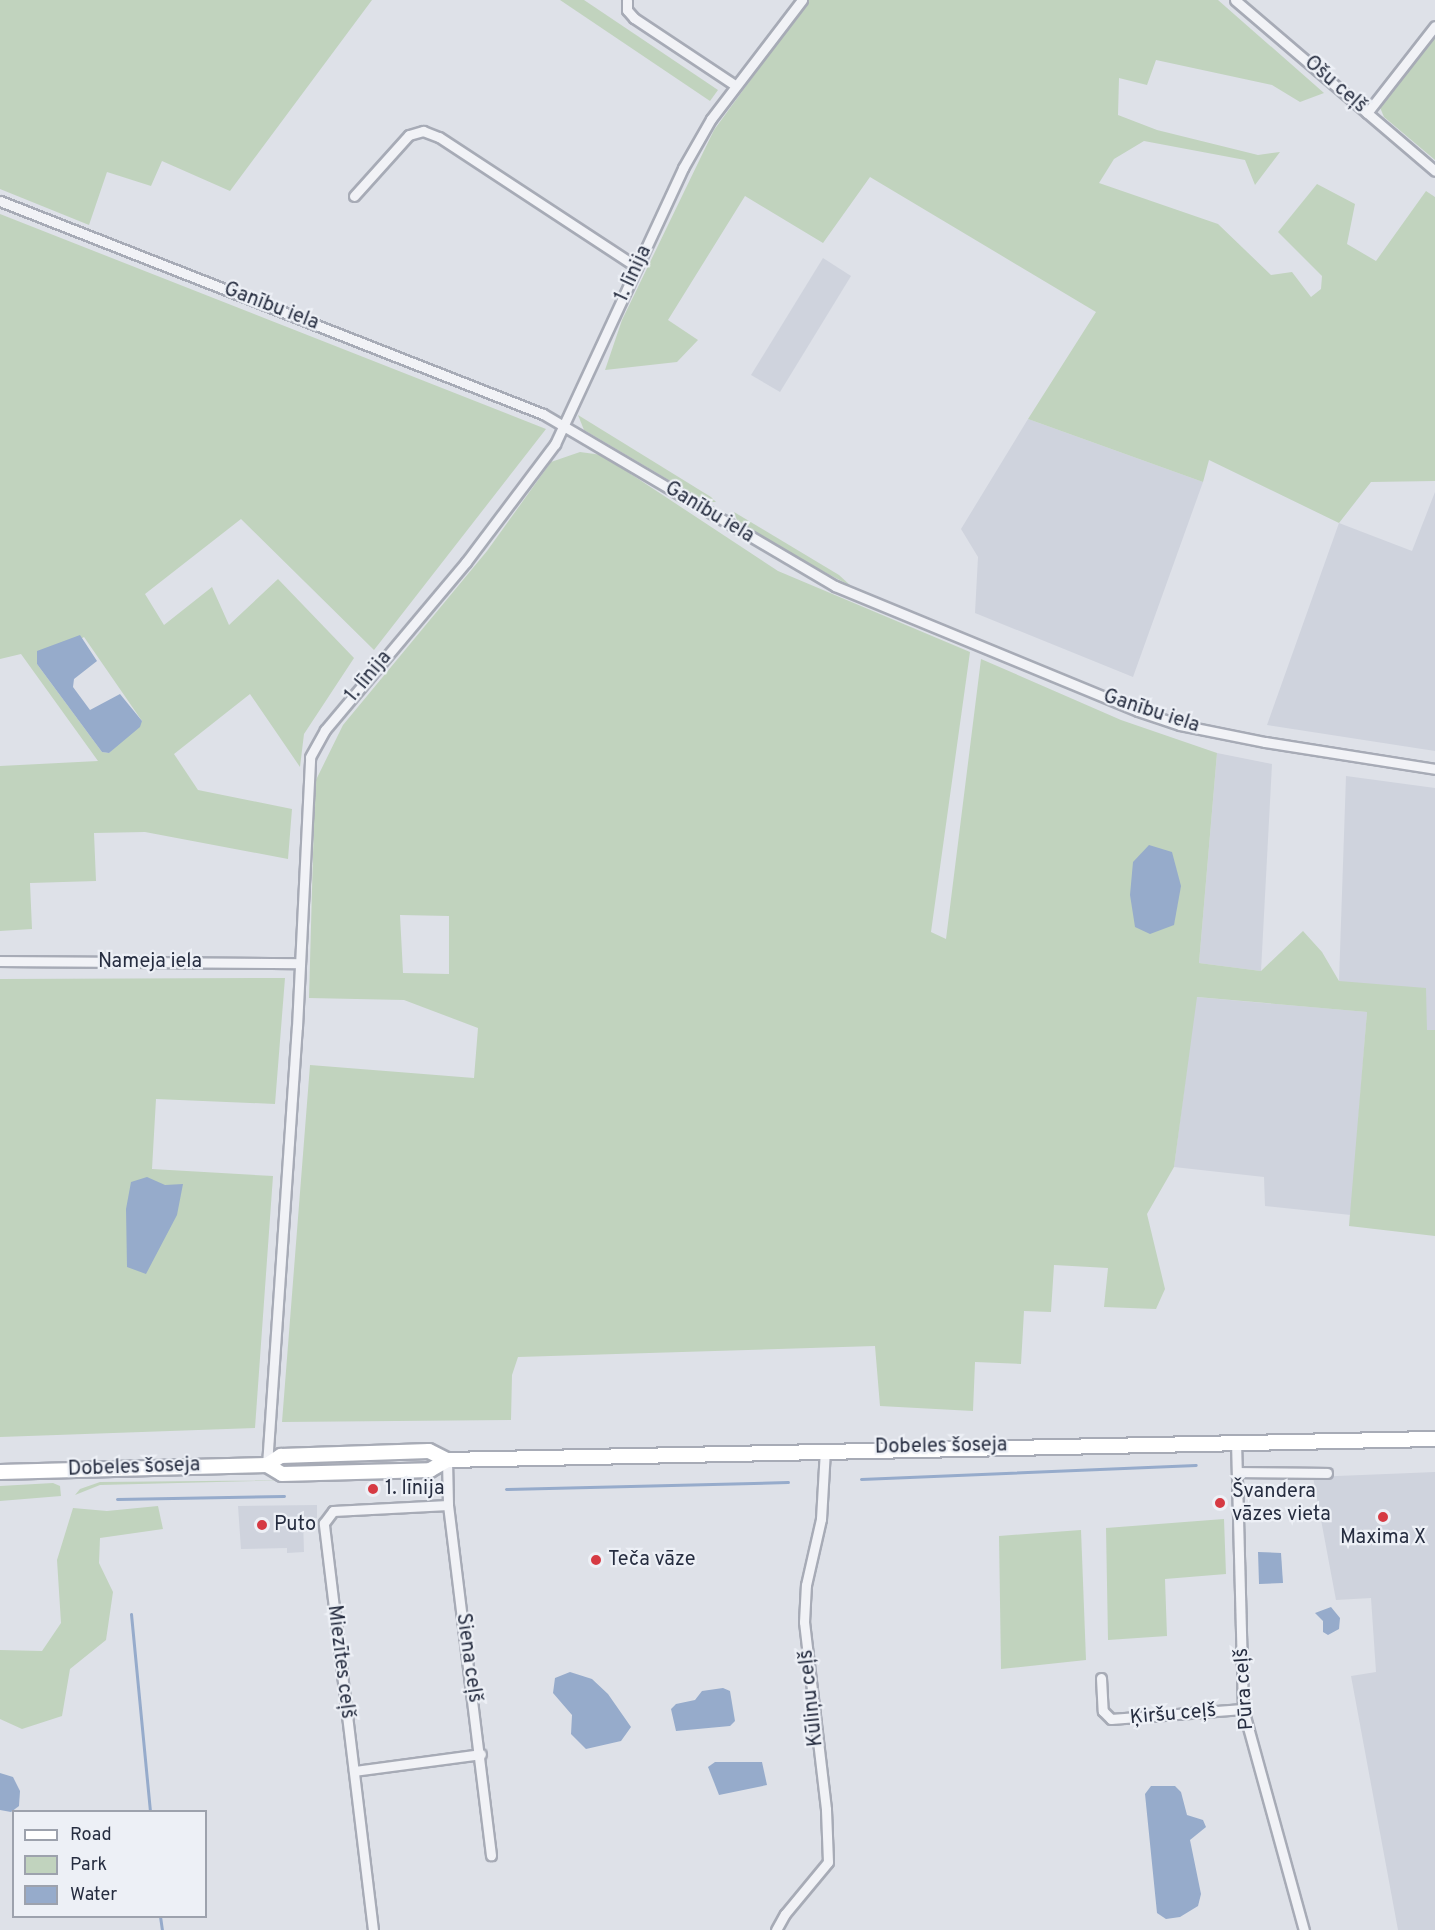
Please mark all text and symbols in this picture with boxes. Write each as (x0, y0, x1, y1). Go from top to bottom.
street label: Ošu ceļš (1299, 51, 1371, 119)
street label: 1. līnija (611, 242, 657, 306)
street label: Ganību iela (220, 278, 322, 336)
street label: Ganību iela (660, 477, 758, 549)
street label: 1. līnija (341, 647, 397, 707)
street label: Ganību iela (1100, 685, 1202, 739)
street label: Nameja iela (98, 950, 202, 974)
street label: Dobeles šoseja (875, 1434, 1007, 1460)
street label: Dobeles šoseja (67, 1454, 201, 1482)
place label: 1. līnija (385, 1477, 444, 1501)
place label: Švandera vāzes vieta (1232, 1480, 1331, 1527)
marker: 1. līnija (366, 1482, 380, 1496)
marker: Švandera vāzes vieta (1213, 1496, 1227, 1510)
marker: Maxima X (1376, 1510, 1390, 1524)
place label: Puto (274, 1513, 316, 1537)
marker: Puto (255, 1518, 269, 1532)
place label: Maxima X (1340, 1526, 1426, 1550)
place label: Teča vāze (608, 1548, 695, 1572)
marker: Teča vāze (589, 1553, 603, 1567)
street label: Miezītes ceļš (321, 1604, 359, 1720)
street label: Siena ceļš (450, 1612, 486, 1704)
street label: Pūra ceļš (1230, 1647, 1260, 1731)
street label: Kūliņu ceļš (795, 1648, 829, 1748)
street label: Ķiršu ceļš (1129, 1699, 1217, 1731)
legend (12, 1810, 207, 1918)
text: Road (70, 1824, 112, 1847)
text: Park (70, 1854, 107, 1877)
text: Water (70, 1884, 117, 1907)

